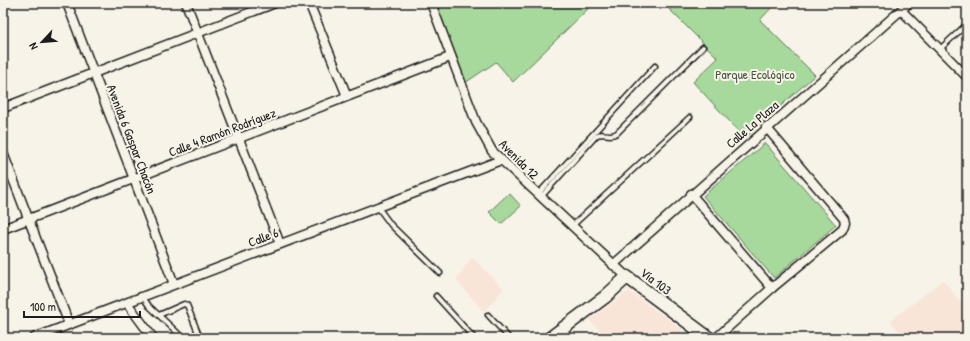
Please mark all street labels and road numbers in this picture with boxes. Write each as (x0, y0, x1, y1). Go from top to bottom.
street label: Avenida 6 Gaspar Chacón (103, 82, 161, 196)
street label: Calle La Plaza (722, 96, 782, 152)
street label: Calle 4 Ramón Rodríguez (166, 103, 279, 161)
street label: Avenida 12 (495, 135, 543, 183)
street label: Calle 6 (245, 223, 281, 251)
street label: Vía 103 (637, 263, 675, 299)

